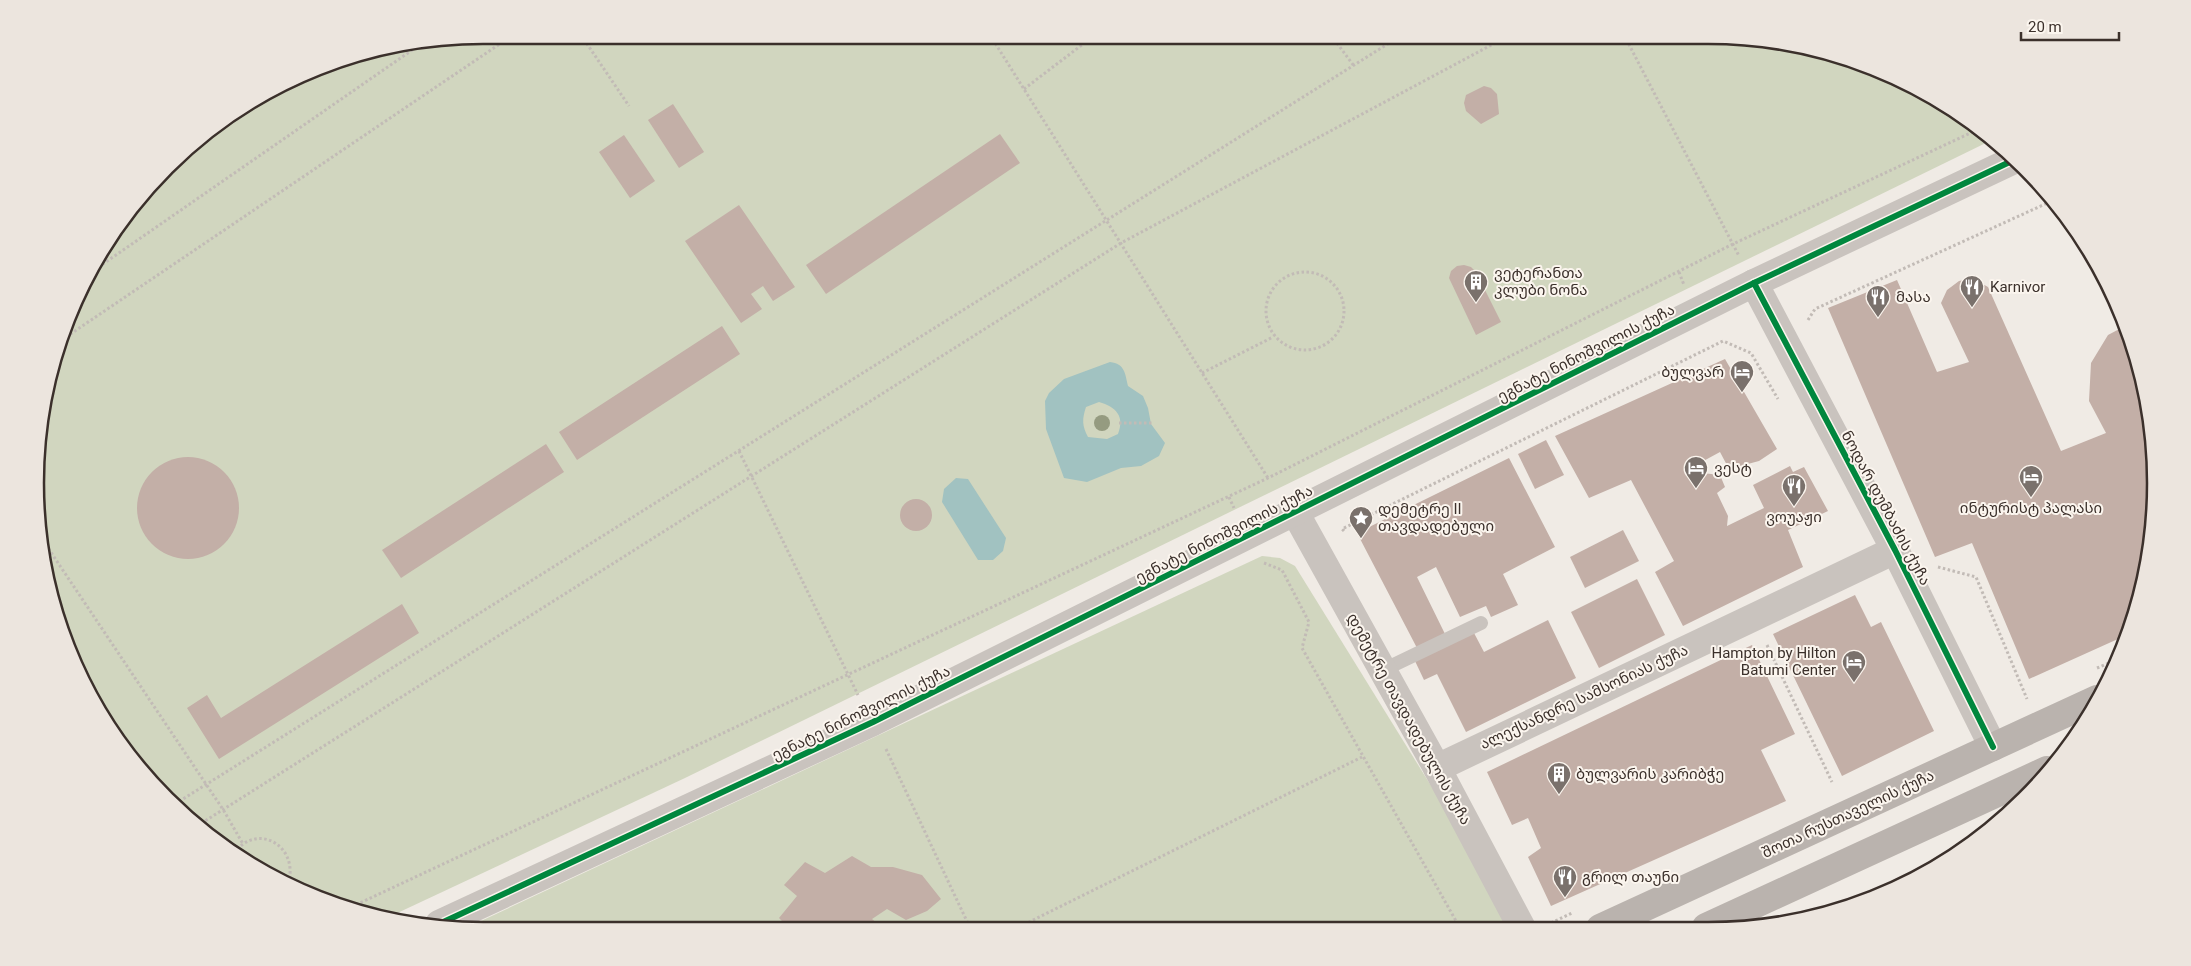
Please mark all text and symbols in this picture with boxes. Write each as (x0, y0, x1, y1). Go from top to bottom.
scale bar (2021, 10, 2118, 42)
text: 20 m (2028, 18, 2062, 36)
place label: ვეტერანთა კლუბი ნონა (1494, 264, 1588, 299)
building icon: ვეტერანთა კლუბი ნონა (1463, 269, 1489, 303)
restaurant icon: Karnivor (1959, 274, 1985, 308)
place label: Karnivor (1990, 278, 2045, 296)
restaurant icon: მასა (1865, 284, 1891, 318)
place label: მასა (1896, 288, 1931, 306)
street label: ეგნატე ნინოშვილის ქუჩა (1494, 300, 1678, 406)
hotel icon: ბულვარ (1729, 359, 1755, 393)
place label: ბულვარ (1661, 363, 1724, 381)
street label: ნოდარ დუმბაძის ქუჩა (1838, 428, 1934, 588)
hotel icon: ვესტ (1683, 455, 1709, 489)
place label: ვესტ (1714, 459, 1752, 477)
hotel icon: ინტურისტ პალასი (2018, 464, 2044, 498)
restaurant icon: ვოუაჟი (1781, 473, 1807, 507)
street label: ეგნატე ნინოშვილის ქუჩა (1132, 481, 1316, 587)
place label: ინტურისტ პალასი (1960, 499, 2102, 517)
place label: დემეტრე II თავდადებული (1378, 500, 1494, 535)
place icon: დემეტრე II თავდადებული (1348, 505, 1374, 539)
place label: ვოუაჟი (1766, 508, 1822, 526)
street label: დემეტრე თავდადებულის ქუჩა (1343, 610, 1475, 828)
street label: ალექსანდრე სამსონიას ქუჩა (1477, 641, 1691, 753)
place label: Hampton by Hilton Batumi Center (1711, 644, 1836, 679)
hotel icon: Hampton by Hilton Batumi Center (1841, 649, 1867, 683)
street label: ეგნატე ნინოშვილის ქუჩა (769, 662, 953, 764)
building icon: ბულვარის კარიბჭე (1546, 761, 1572, 795)
place label: ბულვარის კარიბჭე (1576, 765, 1724, 783)
street label: შოთა რუსთაველის ქუჩა (1759, 766, 1937, 862)
restaurant icon: გრილ თაუნი (1552, 864, 1578, 898)
place label: გრილ თაუნი (1582, 868, 1679, 886)

